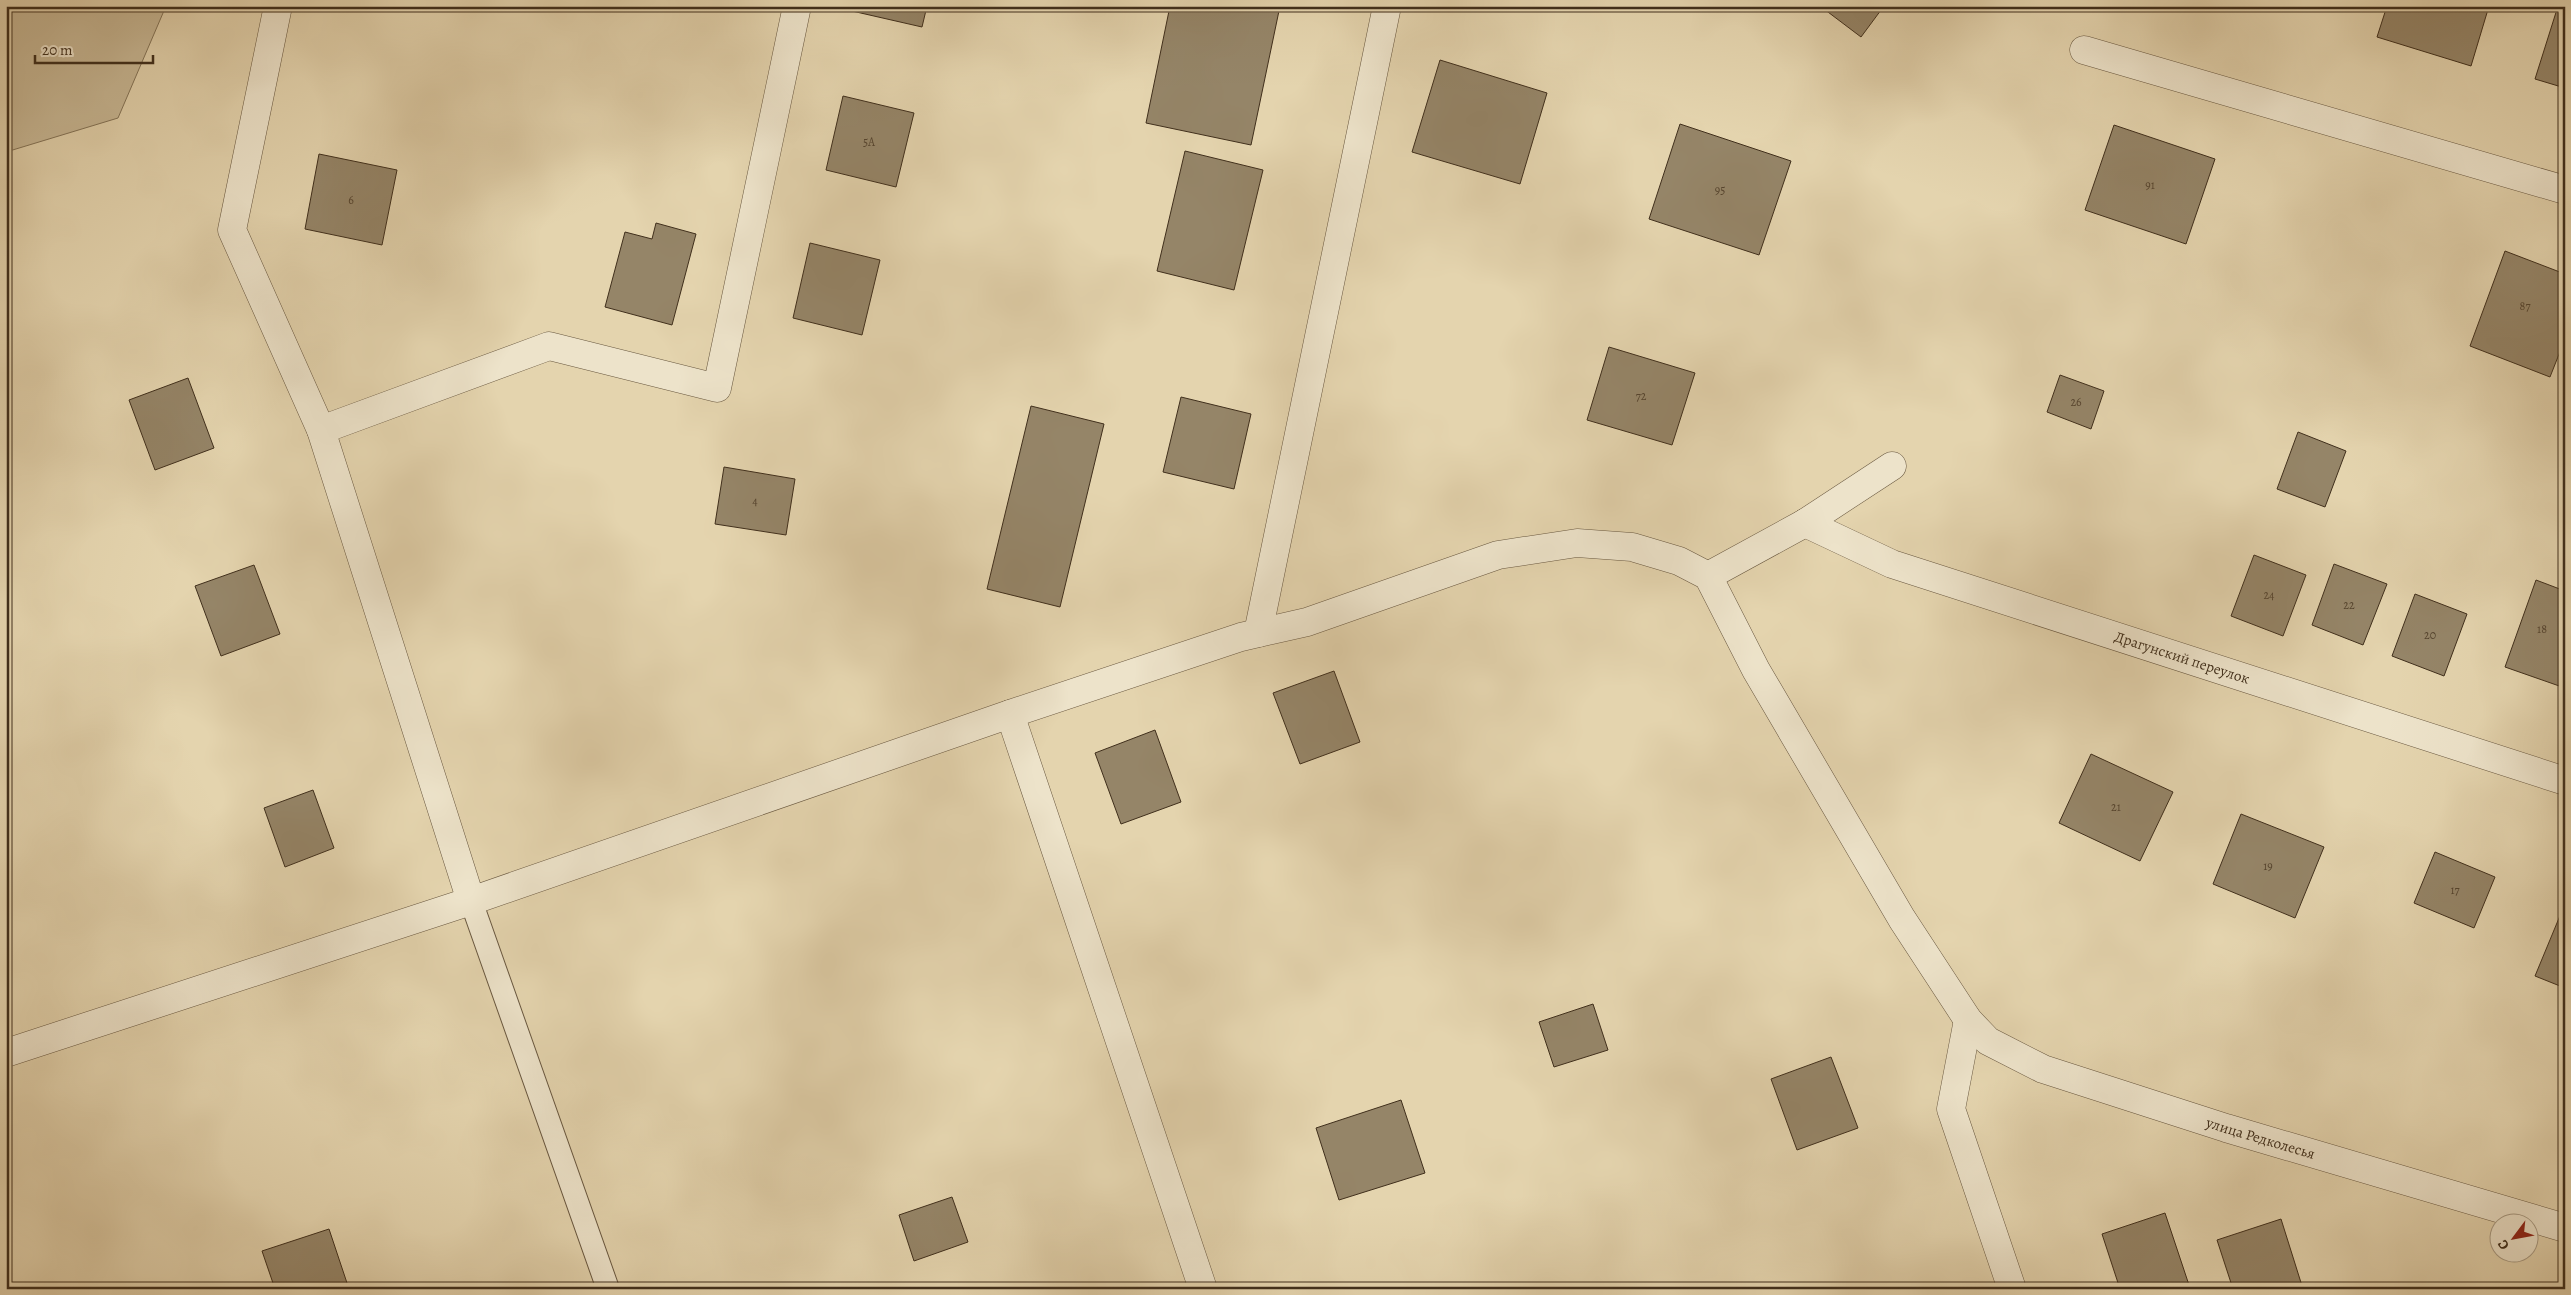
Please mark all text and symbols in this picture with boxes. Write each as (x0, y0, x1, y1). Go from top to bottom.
scale bar (35, 32, 152, 64)
text: 20 m (42, 40, 73, 60)
house number: 5А (863, 134, 876, 150)
house number: 91 (2145, 177, 2155, 193)
house number: 95 (1715, 182, 1725, 198)
house number: 6 (348, 192, 354, 208)
house number: 87 (2520, 298, 2531, 314)
house number: 72 (1636, 388, 1647, 404)
house number: 26 (2070, 394, 2082, 410)
house number: 4 (752, 493, 758, 509)
house number: 24 (2263, 587, 2275, 603)
house number: 22 (2343, 597, 2355, 613)
house number: 18 (2537, 621, 2547, 637)
street label: Драгунский переулок (2112, 626, 2252, 689)
house number: 20 (2424, 627, 2436, 643)
house number: 21 (2111, 799, 2121, 815)
house number: 19 (2263, 858, 2273, 874)
house number: 17 (2450, 882, 2461, 898)
street label: улица Редколесья (2203, 1112, 2318, 1164)
north arrow (2488, 1212, 2538, 1262)
text: С (2493, 1236, 2514, 1253)

